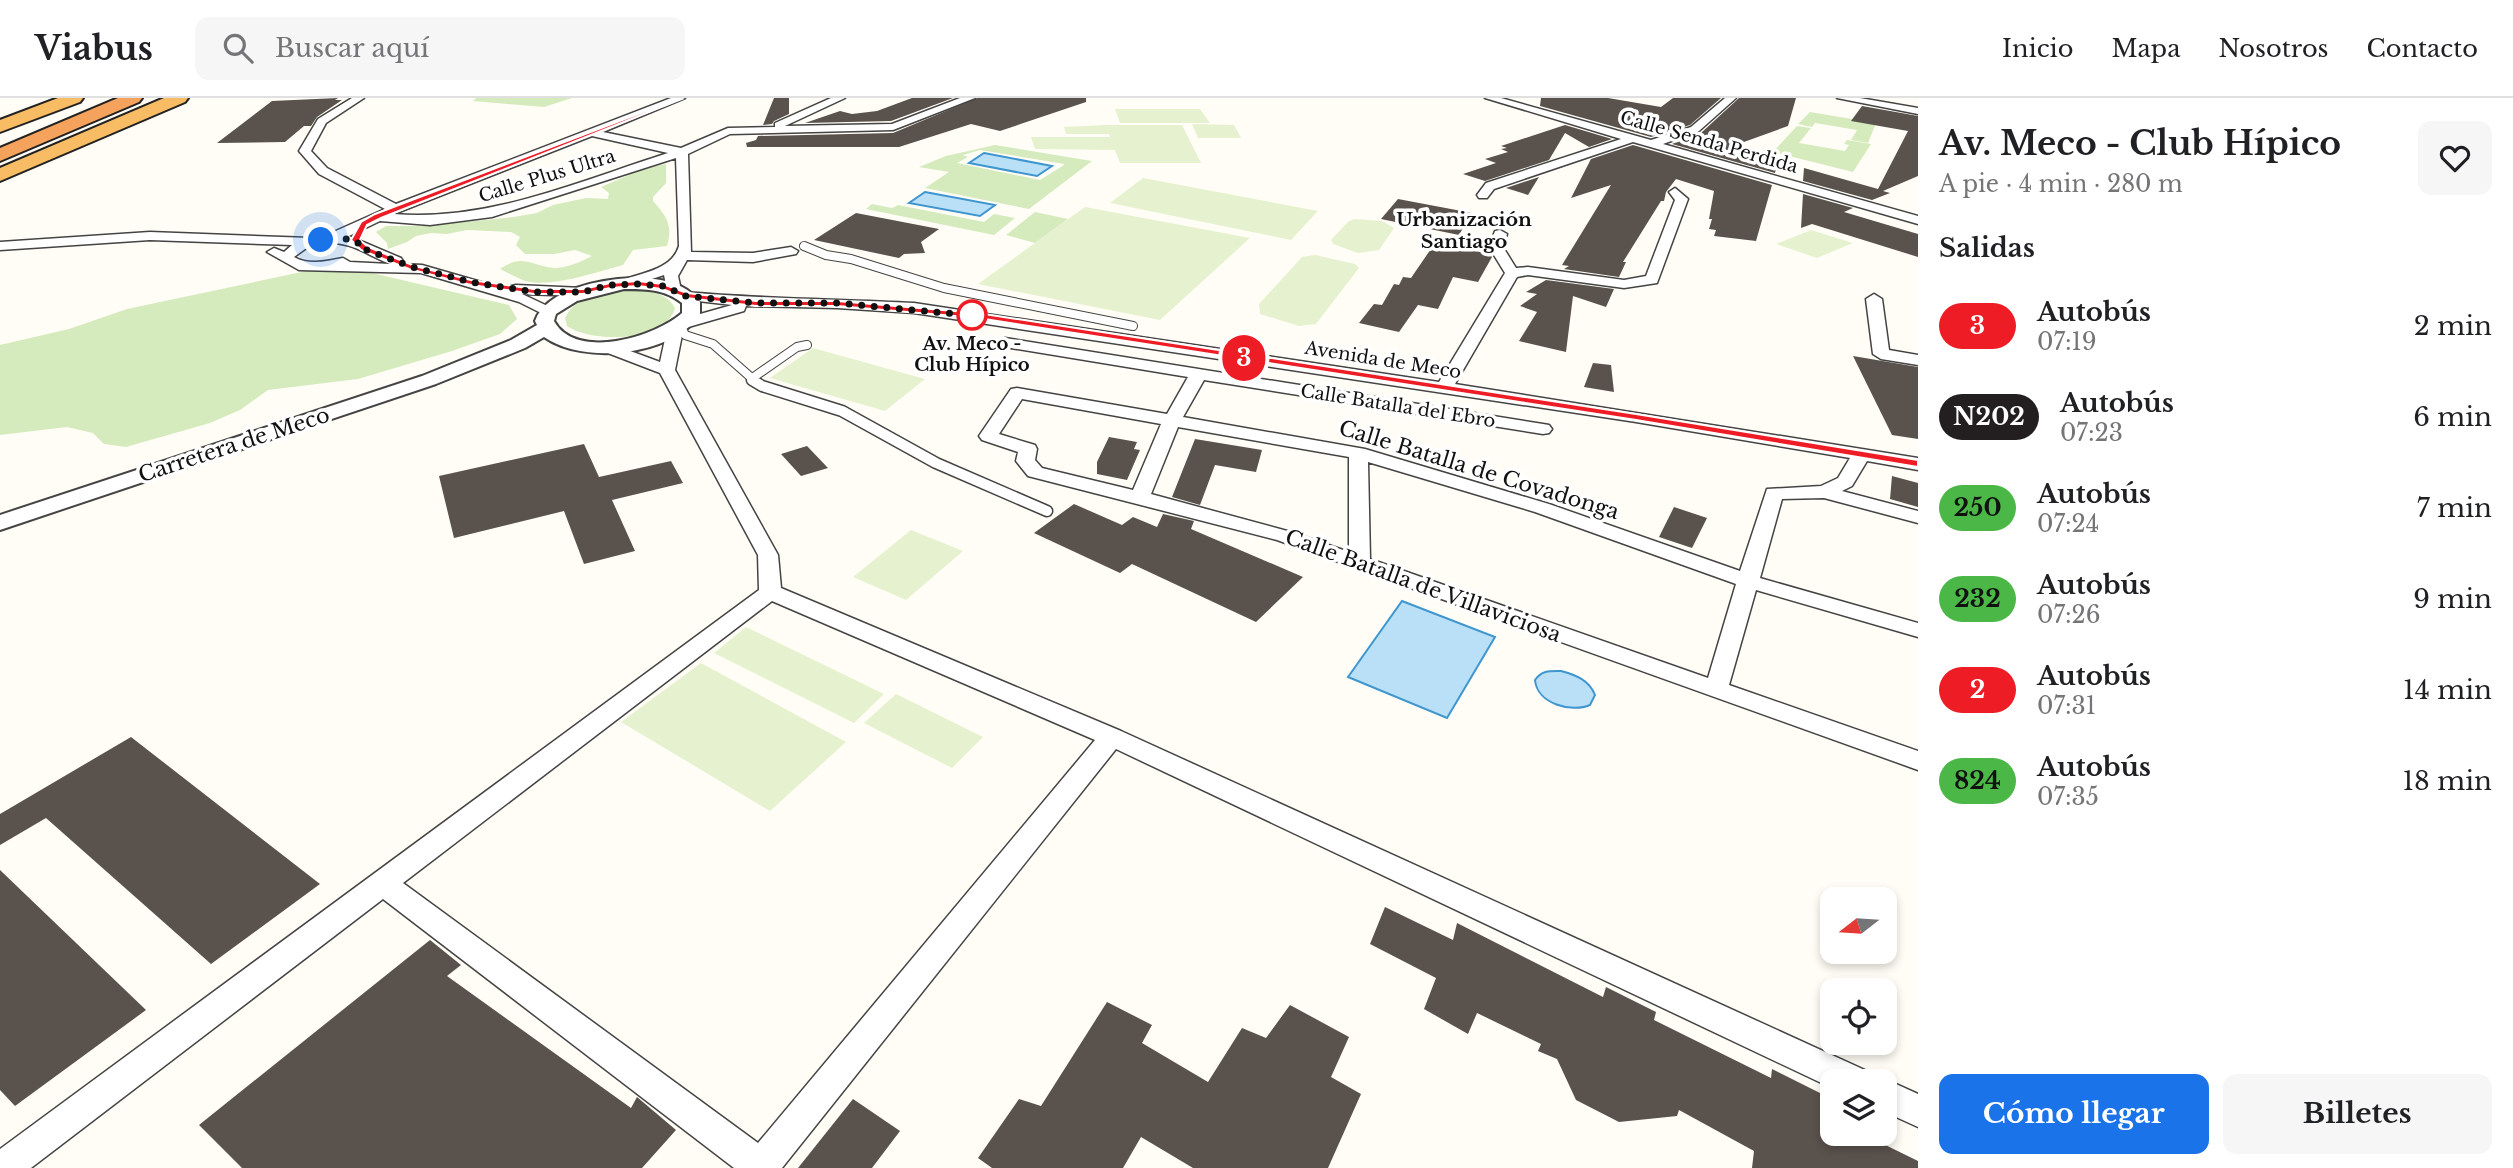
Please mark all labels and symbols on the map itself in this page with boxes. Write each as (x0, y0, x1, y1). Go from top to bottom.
street label: Calle Senda Perdida (1618, 106, 1800, 178)
street label: Calle Plus Ultra (476, 145, 618, 207)
district label: Urbanización Santiago (1396, 208, 1532, 253)
your location (303, 222, 338, 257)
marker: Av. Meco - Club Hípico (957, 300, 987, 330)
place label: Av. Meco - Club Hípico (914, 333, 1030, 376)
line badge: 3 (1221, 335, 1267, 381)
street label: Avenida de Meco (1302, 337, 1463, 383)
street label: Calle Batalla del Ebro (1299, 380, 1497, 432)
street label: Carretera de Meco (135, 402, 333, 488)
street label: Calle Batalla de Covadonga (1336, 415, 1623, 525)
street label: Calle Batalla de Villaviciosa (1282, 524, 1565, 648)
north arrow (1820, 887, 1897, 964)

